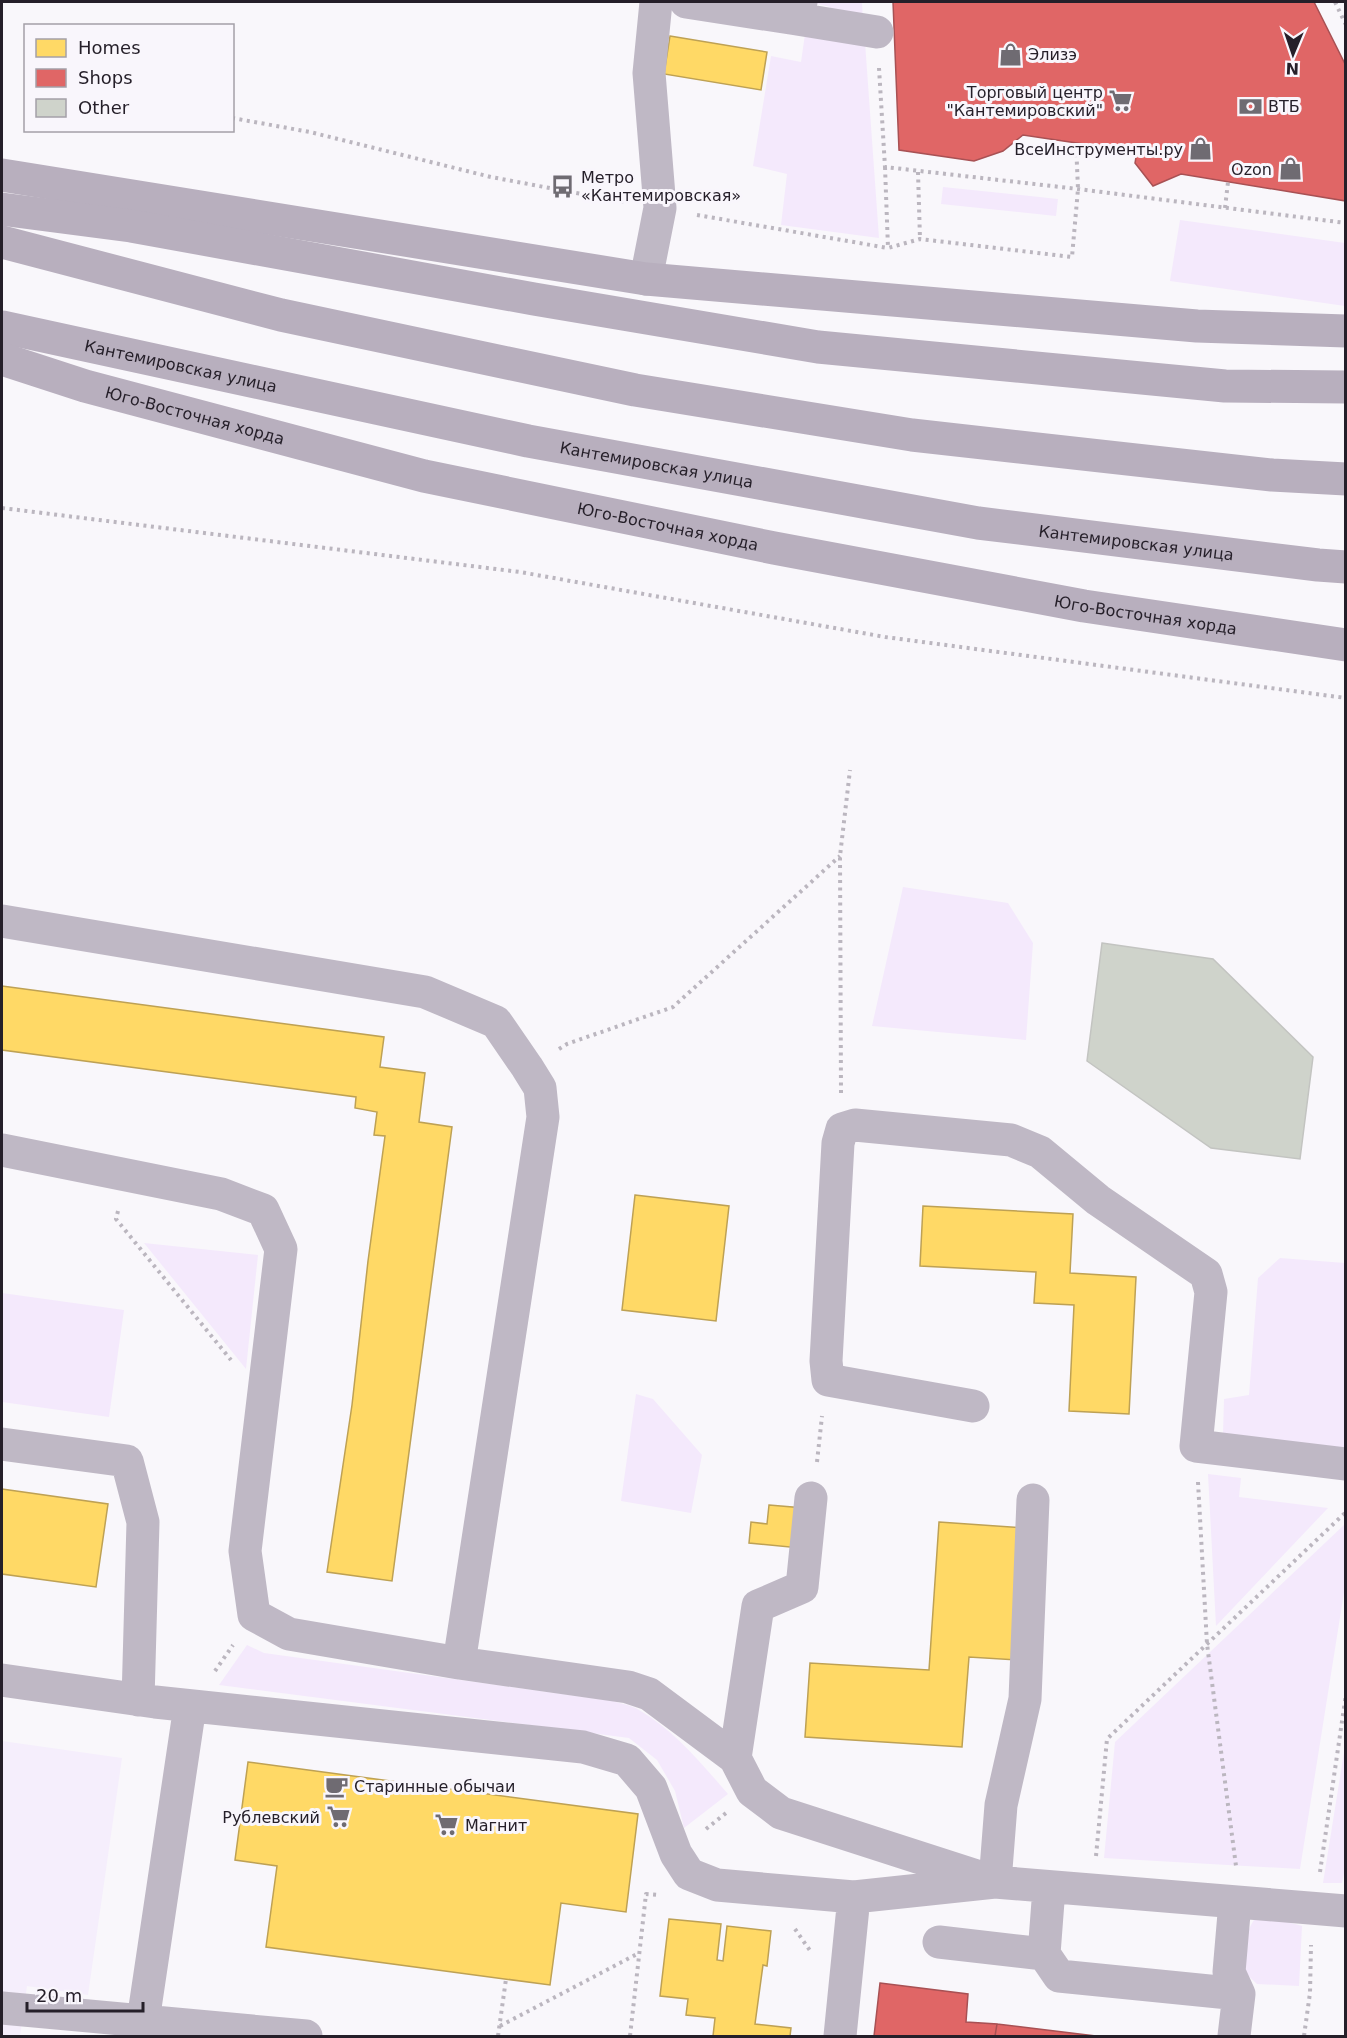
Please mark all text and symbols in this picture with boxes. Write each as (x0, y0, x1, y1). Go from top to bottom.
legend (24, 24, 234, 132)
north arrow (1263, 24, 1323, 84)
text: Homes (78, 37, 141, 58)
shop icon: Элизэ (997, 41, 1023, 67)
place label: Элизэ (1028, 45, 1077, 64)
text: N (1285, 59, 1300, 78)
text: Shops (78, 67, 133, 88)
place label: Торговый центр "Кантемировский" (946, 83, 1103, 120)
supermarket icon: Торговый центр "Кантемировский" (1108, 88, 1134, 114)
bank icon: ВТБ (1237, 93, 1263, 119)
text: Other (78, 97, 130, 118)
place label: ВТБ (1268, 97, 1300, 116)
shop icon: ВсеИнструменты.ру (1188, 136, 1214, 162)
place label: ВсеИнструменты.ру (1014, 140, 1183, 159)
shop icon: Ozon (1277, 156, 1303, 182)
place label: Ozon (1231, 160, 1272, 179)
place label: Метро «Кантемировская» (581, 168, 741, 205)
bus stop icon: Метро «Кантемировская» (550, 173, 576, 199)
street label: Кантемировская улица (83, 336, 279, 396)
street label: Юго-Восточная хорда (103, 382, 287, 448)
street label: Кантемировская улица (558, 437, 755, 491)
street label: Юго-Восточная хорда (575, 498, 760, 554)
street label: Кантемировская улица (1038, 521, 1235, 564)
street label: Юго-Восточная хорда (1053, 591, 1238, 638)
cafe icon: Старинные обычаи (323, 1773, 349, 1799)
place label: Старинные обычаи (354, 1777, 515, 1796)
supermarket icon: Рублевский (325, 1804, 351, 1830)
place label: Рублевский (222, 1808, 320, 1827)
supermarket icon: Магнит (434, 1812, 460, 1838)
place label: Магнит (465, 1816, 527, 1835)
scale bar (27, 1975, 142, 2013)
text: 20 m (36, 1985, 82, 2006)

